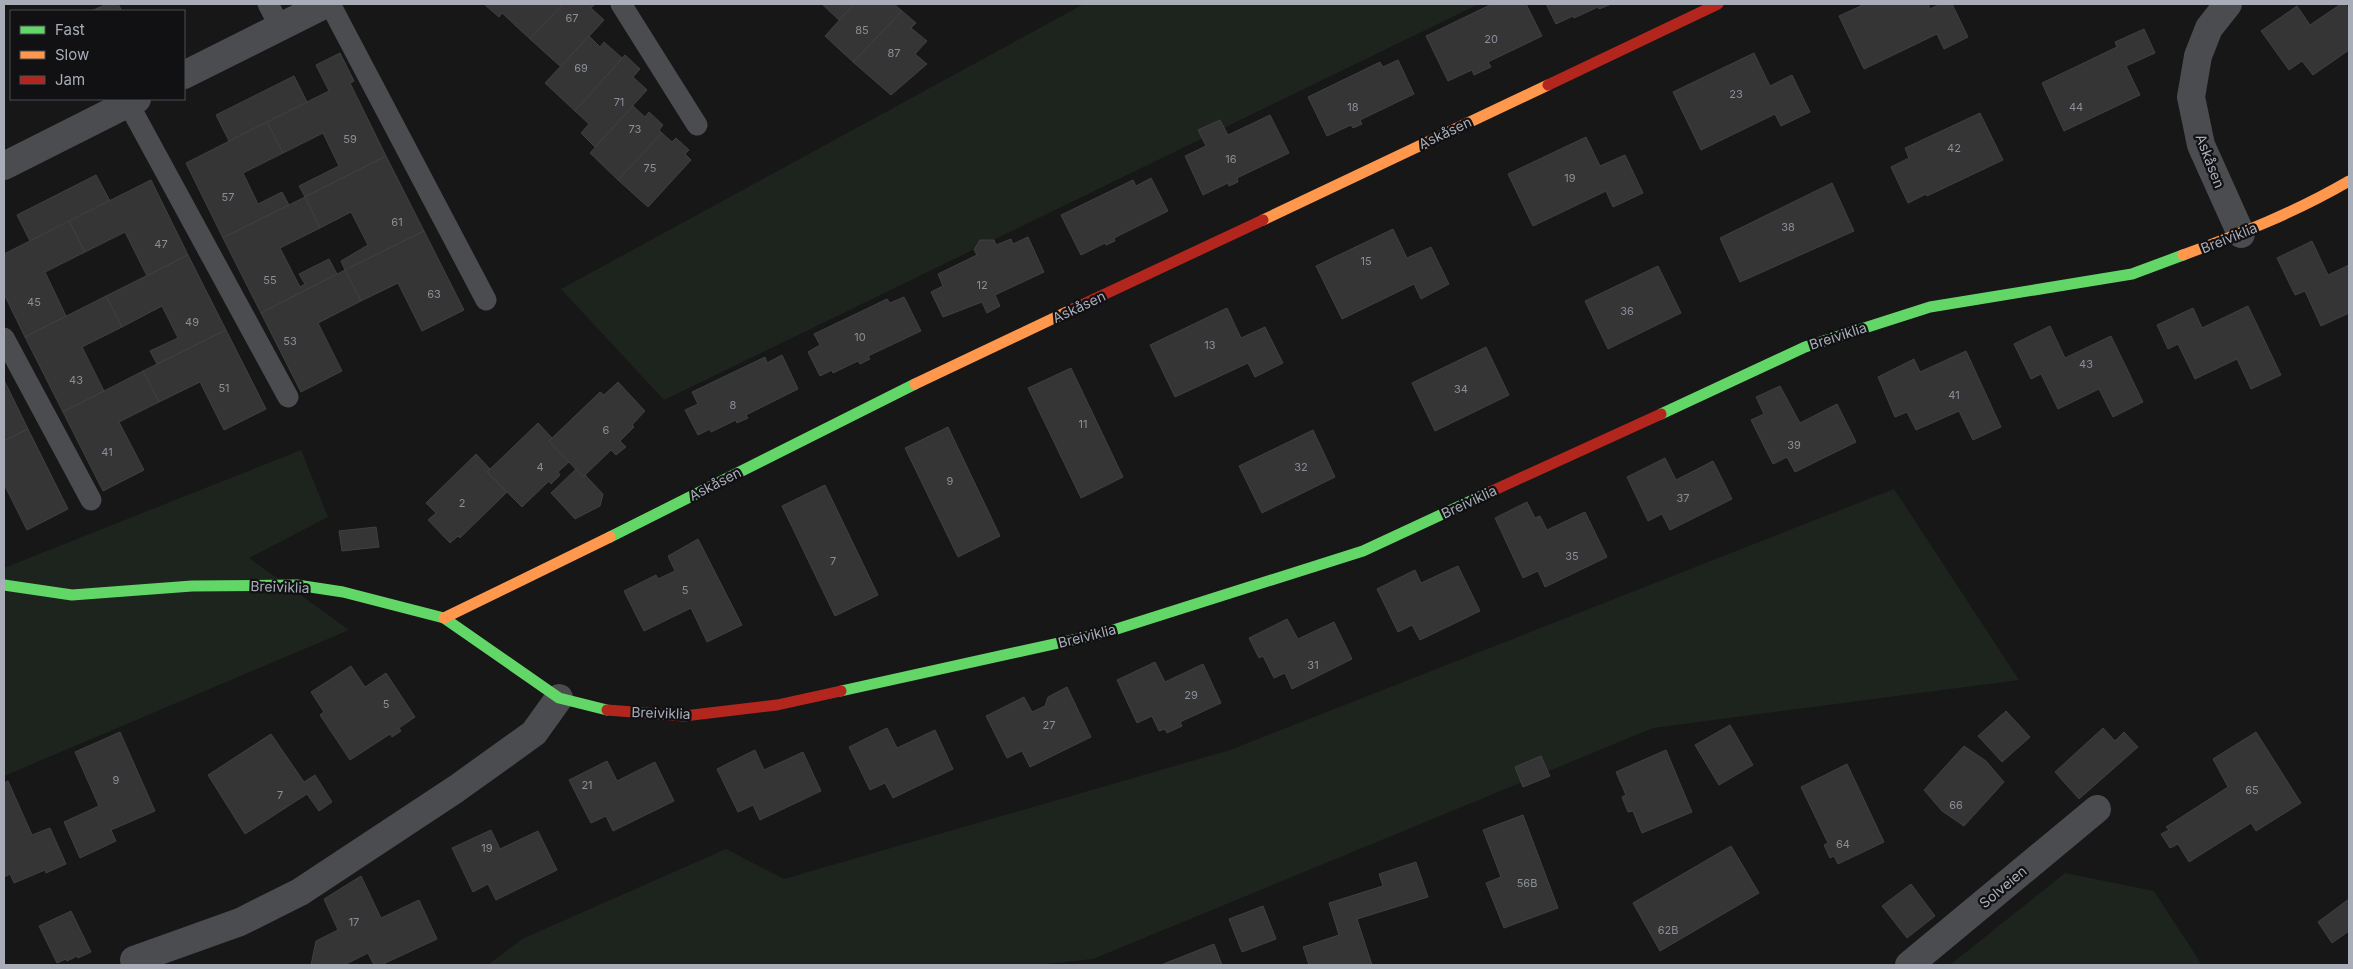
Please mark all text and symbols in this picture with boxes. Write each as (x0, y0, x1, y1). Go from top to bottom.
legend (10, 10, 185, 100)
house number: 67 (565, 11, 579, 25)
text: Fast (55, 20, 85, 39)
house number: 85 (855, 23, 869, 37)
house number: 20 (1484, 32, 1498, 46)
text: Slow (55, 45, 89, 64)
house number: 87 (887, 46, 901, 60)
house number: 69 (574, 61, 588, 75)
text: Jam (55, 70, 85, 89)
house number: 23 (1729, 87, 1743, 101)
house number: 71 (614, 95, 624, 109)
house number: 18 (1347, 100, 1359, 114)
house number: 44 (2069, 100, 2083, 114)
street label: Askåsen (1416, 113, 1474, 152)
house number: 73 (629, 122, 642, 136)
street label: Askåsen (2192, 131, 2229, 190)
house number: 59 (343, 132, 357, 146)
house number: 42 (1947, 141, 1961, 155)
house number: 16 (1225, 152, 1237, 166)
house number: 75 (644, 161, 657, 175)
house number: 19 (1564, 171, 1576, 185)
house number: 57 (222, 190, 234, 204)
house number: 61 (391, 215, 403, 229)
street label: Breiviklia (2198, 219, 2260, 257)
house number: 38 (1781, 220, 1795, 234)
house number: 47 (154, 237, 168, 251)
house number: 15 (1360, 254, 1372, 268)
house number: 55 (263, 273, 277, 287)
house number: 12 (976, 278, 988, 292)
house number: 63 (427, 287, 441, 301)
street label: Askåsen (1050, 287, 1108, 326)
house number: 45 (27, 295, 41, 309)
house number: 36 (1620, 304, 1634, 318)
house number: 49 (185, 315, 199, 329)
street label: Breiviklia (1807, 318, 1869, 353)
house number: 10 (854, 330, 866, 344)
house number: 53 (283, 334, 297, 348)
house number: 13 (1204, 338, 1216, 352)
house number: 43 (2079, 357, 2093, 371)
house number: 43 (69, 373, 83, 387)
house number: 51 (218, 381, 230, 395)
house number: 34 (1454, 382, 1468, 396)
house number: 41 (1948, 388, 1960, 402)
house number: 8 (730, 398, 737, 412)
house number: 11 (1079, 417, 1087, 431)
house number: 6 (603, 423, 610, 437)
house number: 39 (1787, 438, 1801, 452)
house number: 41 (101, 445, 113, 459)
house number: 4 (536, 460, 544, 474)
house number: 32 (1294, 460, 1308, 474)
street label: Askåsen (686, 463, 744, 504)
house number: 9 (947, 474, 954, 488)
street label: Breiviklia (1438, 481, 1499, 522)
house number: 37 (1676, 491, 1690, 505)
house number: 2 (459, 496, 465, 510)
house number: 35 (1565, 549, 1579, 563)
house number: 7 (830, 554, 836, 568)
street label: Breiviklia (250, 577, 310, 596)
house number: 5 (682, 583, 689, 597)
street label: Breiviklia (1056, 620, 1118, 651)
house number: 31 (1307, 658, 1319, 672)
house number: 29 (1184, 688, 1198, 702)
house number: 5 (383, 697, 390, 711)
street label: Breiviklia (631, 703, 691, 722)
house number: 27 (1043, 718, 1055, 732)
house number: 9 (113, 773, 120, 787)
house number: 21 (581, 778, 593, 792)
house number: 65 (2245, 783, 2259, 797)
house number: 7 (277, 788, 283, 802)
house number: 66 (1949, 798, 1963, 812)
house number: 64 (1836, 837, 1850, 851)
house number: 19 (481, 841, 493, 855)
street label: Solveien (1976, 862, 2030, 911)
house number: 56B (1517, 876, 1537, 890)
house number: 17 (349, 915, 359, 929)
house number: 62B (1658, 923, 1678, 937)

